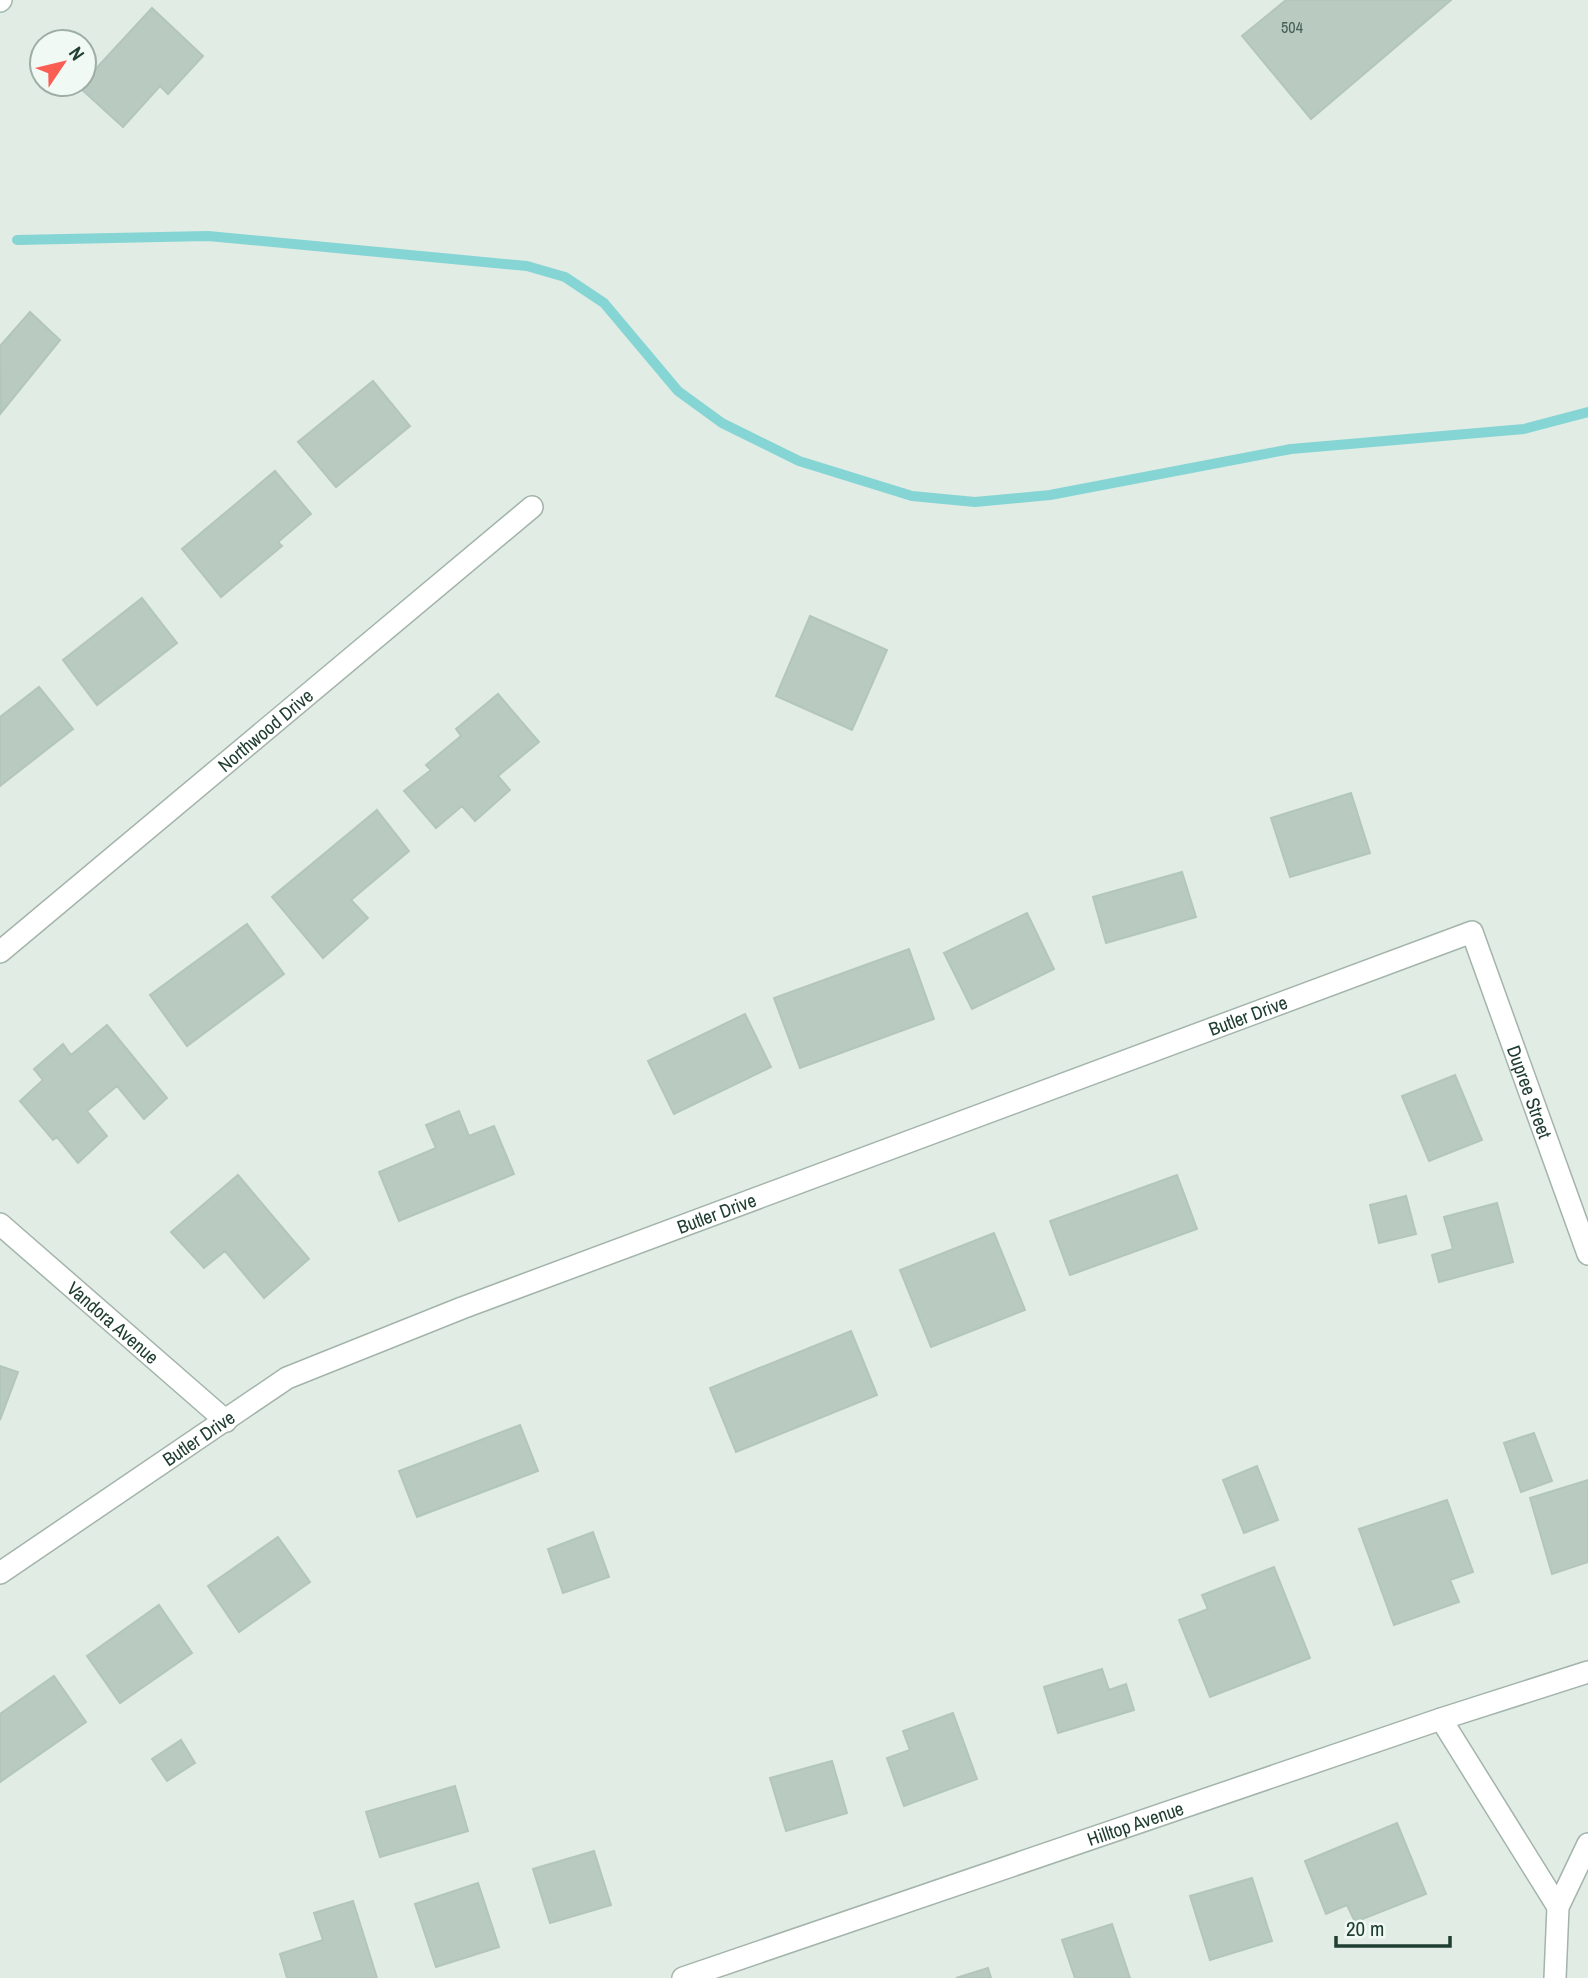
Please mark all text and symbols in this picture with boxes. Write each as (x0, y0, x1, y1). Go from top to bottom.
house number: 504 (1281, 16, 1303, 38)
north arrow (28, 28, 98, 98)
text: N (63, 41, 91, 65)
street label: Northwood Drive (212, 683, 319, 778)
street label: Butler Drive (1205, 989, 1291, 1042)
street label: Dupree Street (1501, 1042, 1558, 1142)
street label: Butler Drive (673, 1187, 760, 1240)
street label: Vandora Avenue (62, 1275, 165, 1370)
street label: Butler Drive (157, 1404, 240, 1472)
street label: Hilltop Avenue (1084, 1795, 1187, 1852)
scale bar (1336, 1904, 1450, 1948)
text: 20 m (1346, 1914, 1384, 1943)

